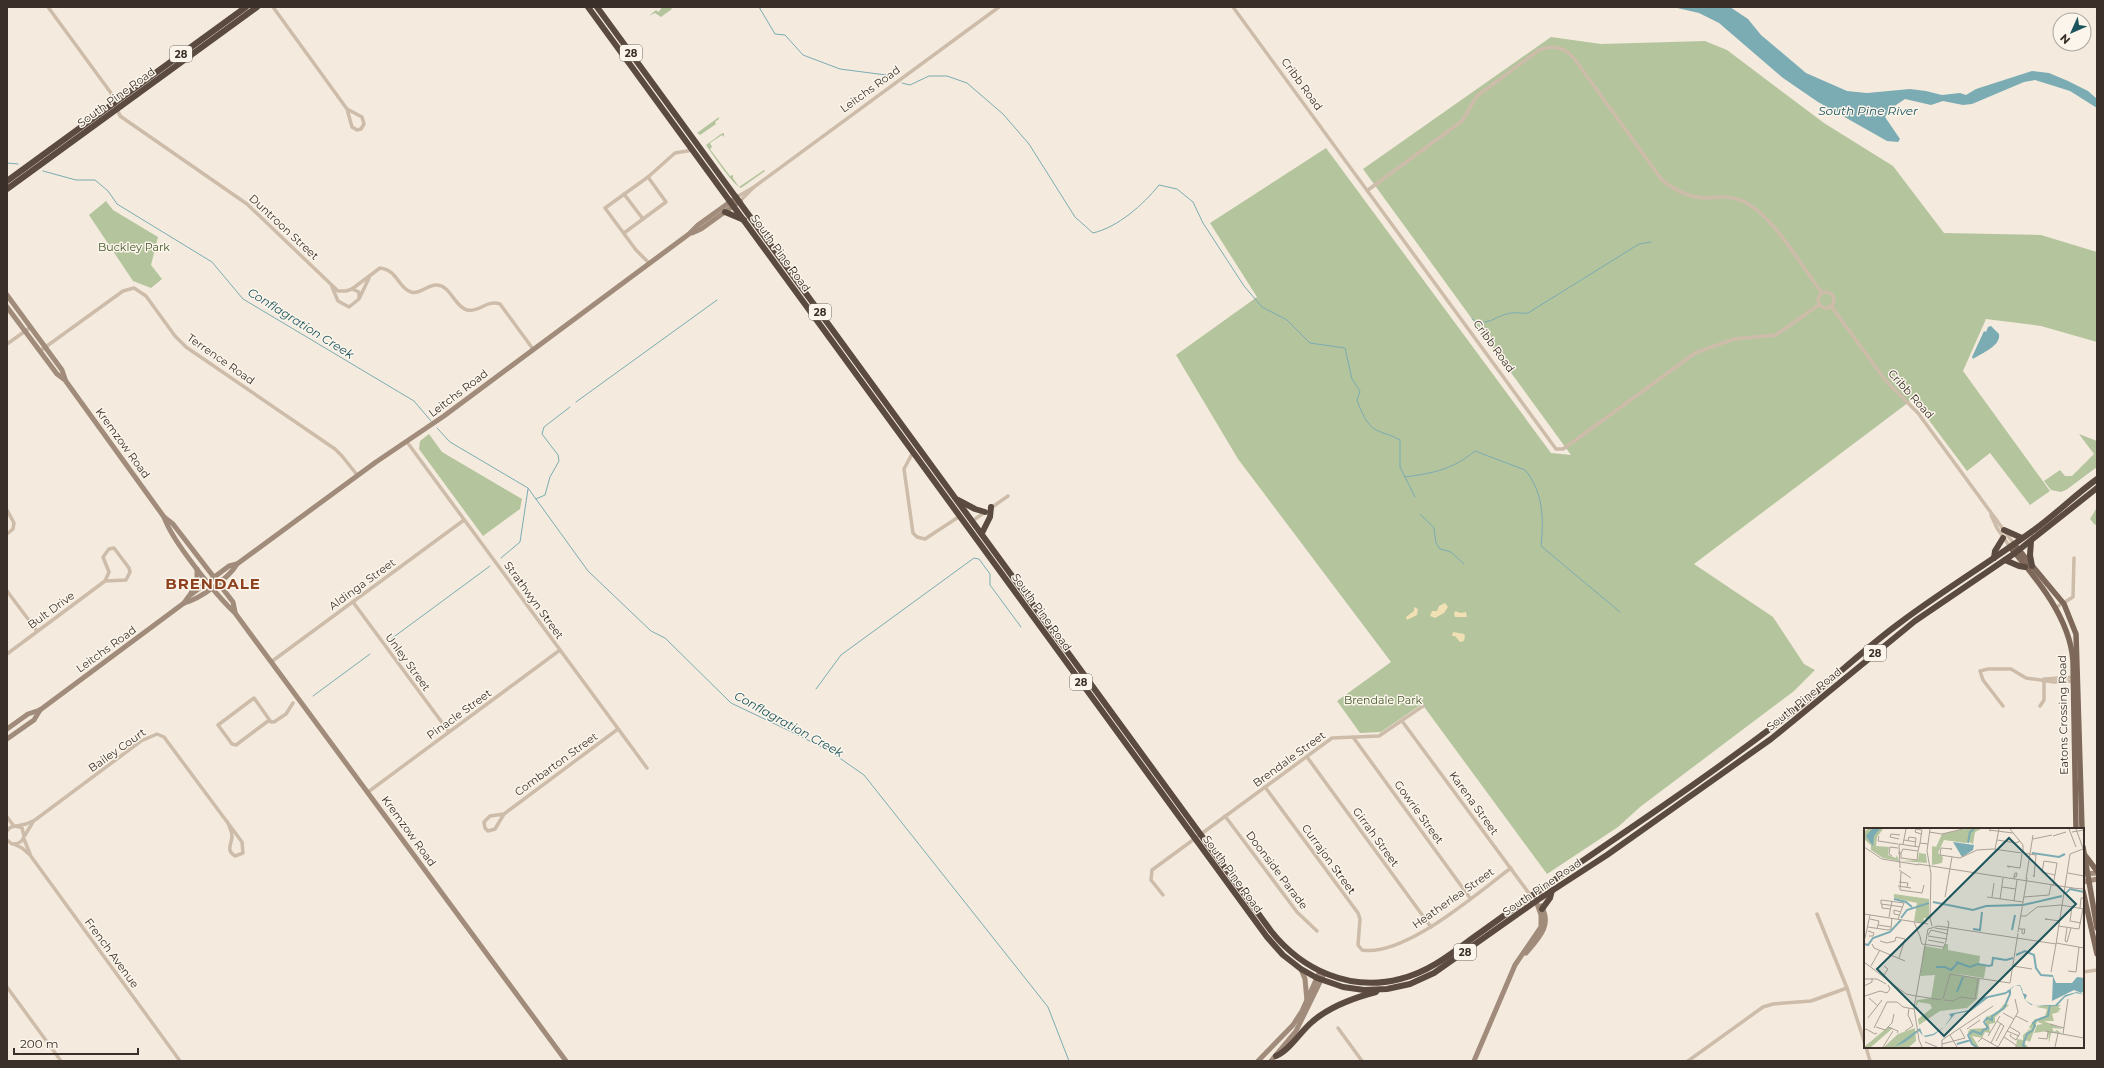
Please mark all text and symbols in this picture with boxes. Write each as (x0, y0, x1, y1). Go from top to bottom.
north arrow (2052, 12, 2092, 52)
text: N (2057, 31, 2073, 47)
road number: 28 (620, 45, 642, 61)
road number: 28 (170, 46, 192, 62)
street label: Cribb Road (1278, 55, 1326, 113)
street label: Leitchs Road (837, 63, 903, 115)
street label: South Pine Road (75, 64, 157, 130)
water label: South Pine River (1818, 103, 1918, 118)
street label: Duntroon Street (246, 191, 322, 263)
street label: South Pine Road (748, 212, 814, 294)
park label: Buckley Park (98, 240, 170, 254)
water label: Conflagration Creek (245, 284, 358, 362)
road number: 28 (809, 304, 831, 320)
street label: Cribb Road (1470, 317, 1518, 375)
street label: Terrence Road (184, 330, 258, 388)
street label: Leitchs Road (426, 366, 490, 420)
street label: Cribb Road (1885, 366, 1937, 422)
street label: Kremzow Road (93, 405, 153, 481)
street label: Aldinga Street (326, 555, 398, 613)
street label: Strathwyn Street (501, 558, 567, 642)
street label: South Pine Road (1009, 571, 1075, 653)
district label: BRENDALE (165, 574, 261, 593)
street label: Bult Drive (25, 588, 78, 632)
street label: Leitchs Road (73, 623, 139, 675)
street label: Unley Street (382, 630, 434, 694)
road number: 28 (1864, 645, 1886, 661)
street label: Eatons Crossing Road (2055, 655, 2071, 775)
street label: South Pine Road (1764, 664, 1844, 734)
road number: 28 (1070, 674, 1092, 690)
street label: Pinacle Street (424, 686, 495, 742)
water label: Conflagration Creek (732, 688, 847, 761)
park label: Brendale Park (1344, 693, 1423, 707)
street label: Bailey Court (86, 725, 149, 775)
street label: Brendale Street (1250, 728, 1328, 790)
street label: Combarton Street (512, 729, 601, 799)
street label: Karena Street (1446, 768, 1502, 838)
street label: Gowrie Street (1391, 778, 1447, 847)
street label: Kremzow Road (379, 793, 439, 869)
street label: Girrah Street (1350, 805, 1402, 870)
street label: Currajon Street (1299, 821, 1359, 897)
street label: Doonside Parade (1243, 828, 1311, 912)
inset map (1864, 828, 2084, 1048)
street label: South Pine Road (1200, 833, 1266, 915)
street label: South Pine Road (1500, 855, 1584, 919)
street label: Heatherlea Street (1409, 864, 1497, 932)
street label: French Avenue (82, 915, 142, 991)
road number: 28 (1454, 944, 1476, 960)
scale bar (14, 1030, 138, 1056)
text: 200 m (20, 1036, 59, 1051)

